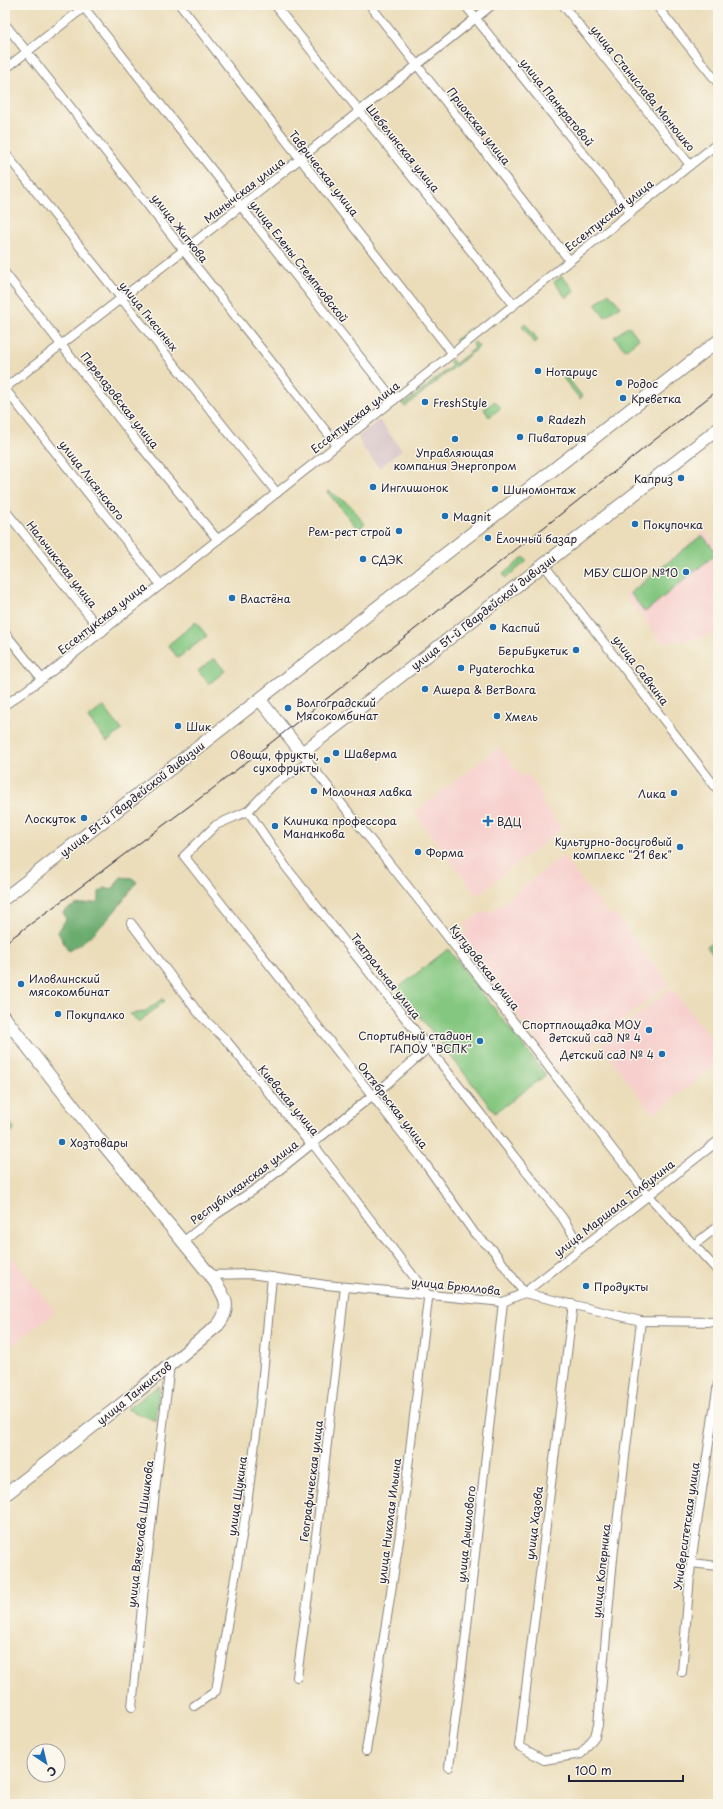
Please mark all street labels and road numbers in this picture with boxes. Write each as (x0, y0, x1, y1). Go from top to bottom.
street label: улица Станислава Монюшко (587, 21, 699, 155)
street label: улица Панкратовой (516, 54, 598, 150)
street label: Приокская улица (443, 84, 515, 168)
street label: Шебелинская улица (362, 100, 444, 196)
street label: Таврическая улица (285, 126, 363, 220)
street label: Манычская улица (200, 153, 288, 227)
street label: Ессентукская улица (561, 175, 657, 255)
street label: улица Житкова (148, 190, 212, 266)
street label: улица Елены Стемпковской (246, 196, 352, 326)
street label: улица Гнесиных (115, 277, 183, 355)
street label: Перелазовская улица (77, 348, 163, 452)
street label: Ессентукская улица (307, 377, 403, 457)
street label: улица Лисянского (55, 436, 129, 524)
street label: Нальчикская улица (23, 517, 101, 611)
street label: улица 51-й Гвардейской дивизии (407, 550, 559, 674)
street label: Ессентукская улица (54, 578, 150, 658)
street label: улица Савкина (609, 631, 673, 709)
street label: улица 51-й Гвардейской дивизии (56, 737, 208, 861)
street label: Кутузовская улица (446, 920, 524, 1014)
street label: Театральная улица (347, 929, 425, 1023)
street label: Октябрьская улица (354, 1058, 432, 1152)
street label: Киевская улица (255, 1061, 324, 1139)
street label: Республиканская улица (187, 1136, 302, 1228)
street label: улица Маршала Толбухина (550, 1155, 678, 1261)
street label: улица Брюллова (411, 1273, 502, 1299)
street label: улица Танкистов (93, 1357, 175, 1429)
street label: Географическая улица (295, 1419, 327, 1543)
street label: улица Щукина (223, 1455, 251, 1537)
street label: улица Николая Ильина (373, 1457, 405, 1585)
street label: улица Вячеслава Шишкова (123, 1459, 157, 1609)
street label: Университетская улица (669, 1461, 703, 1591)
street label: улица Дышлового (452, 1485, 480, 1583)
street label: улица Хазова (521, 1485, 547, 1561)
street label: улица Коперника (588, 1523, 614, 1619)

